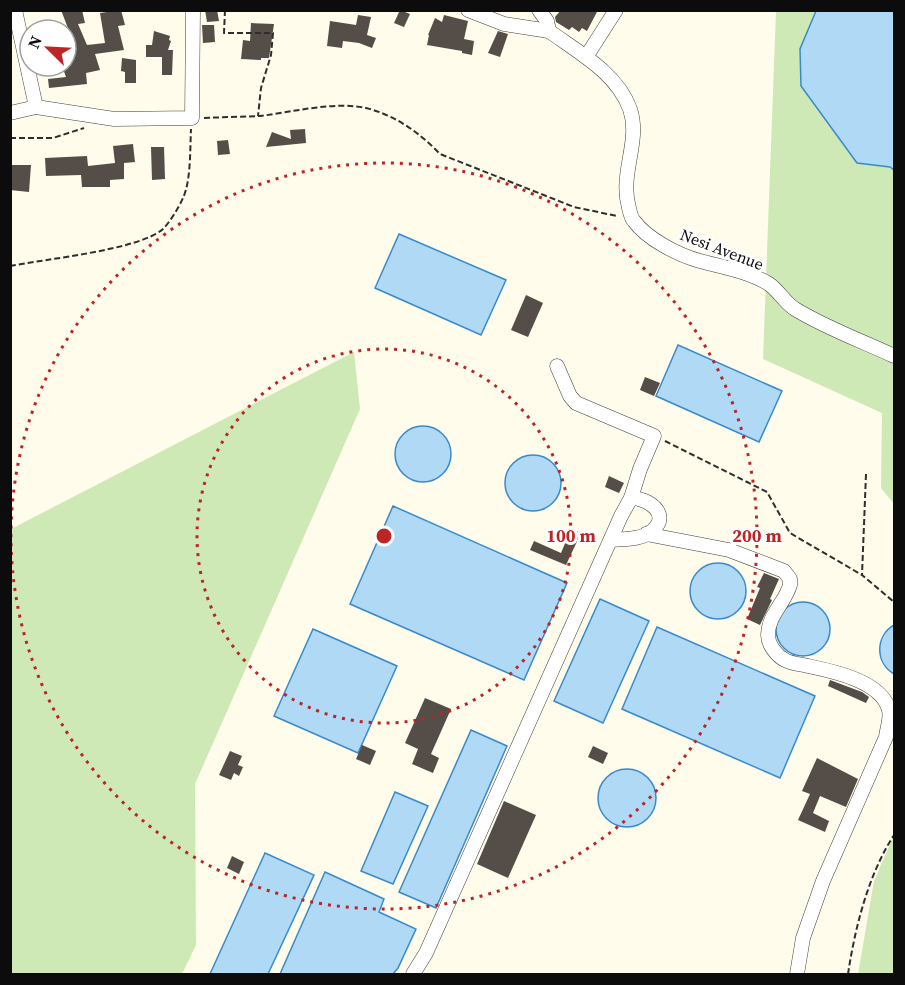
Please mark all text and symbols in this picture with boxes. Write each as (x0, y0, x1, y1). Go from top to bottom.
north arrow (18, 18, 78, 78)
text: N (22, 32, 47, 52)
street label: Nesi Avenue (677, 223, 767, 275)
text: 100 m (546, 523, 596, 548)
text: 200 m (732, 523, 782, 548)
centre of rings (374, 526, 394, 546)

